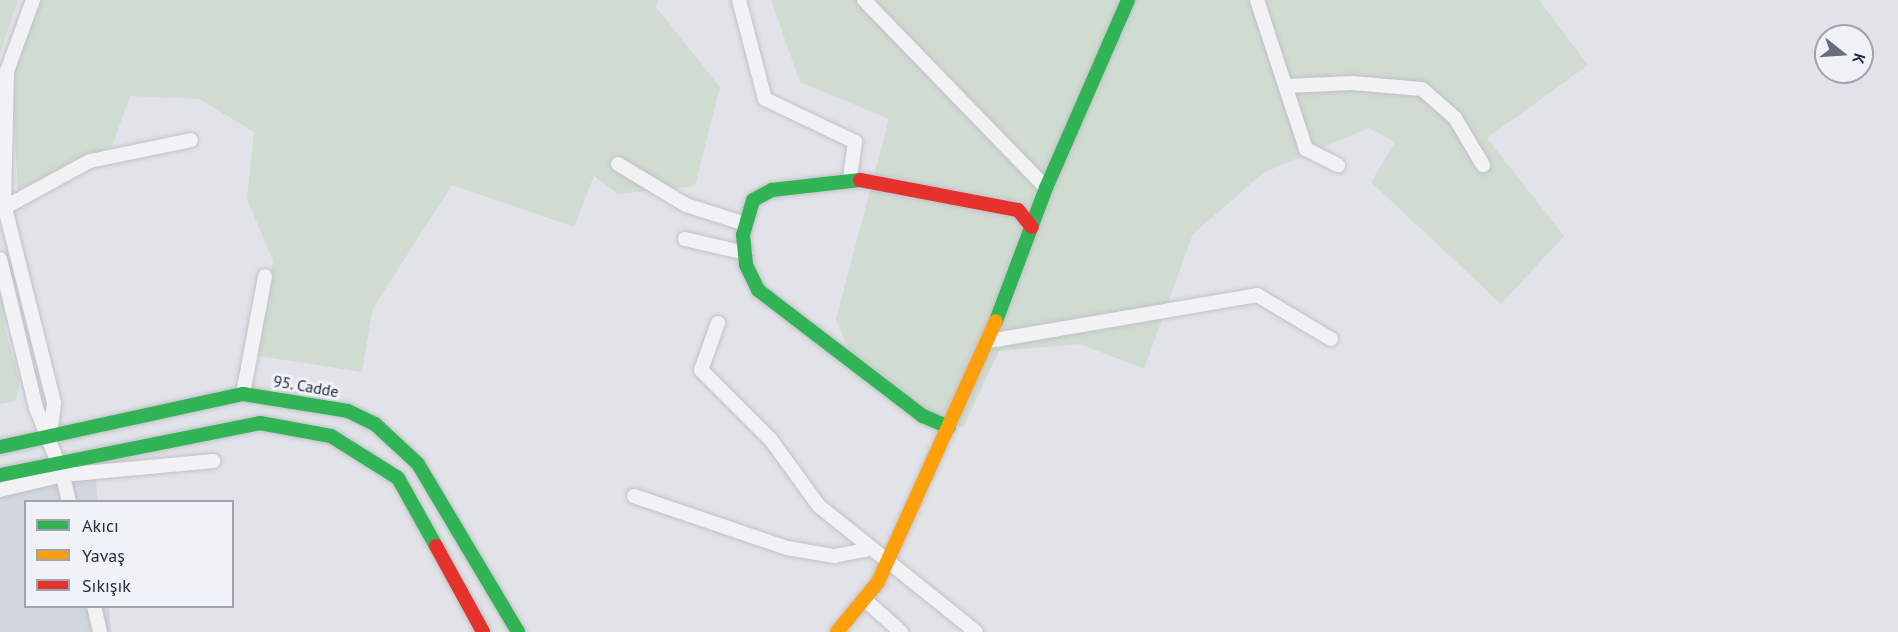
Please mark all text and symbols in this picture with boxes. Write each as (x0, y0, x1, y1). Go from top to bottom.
north arrow (1814, 24, 1874, 84)
text: K (1848, 51, 1870, 66)
street label: 95. Cadde (271, 371, 341, 401)
legend (24, 500, 234, 608)
text: Akıcı (82, 514, 119, 537)
text: Yavaş (82, 544, 125, 567)
text: Sıkışık (82, 574, 131, 597)

